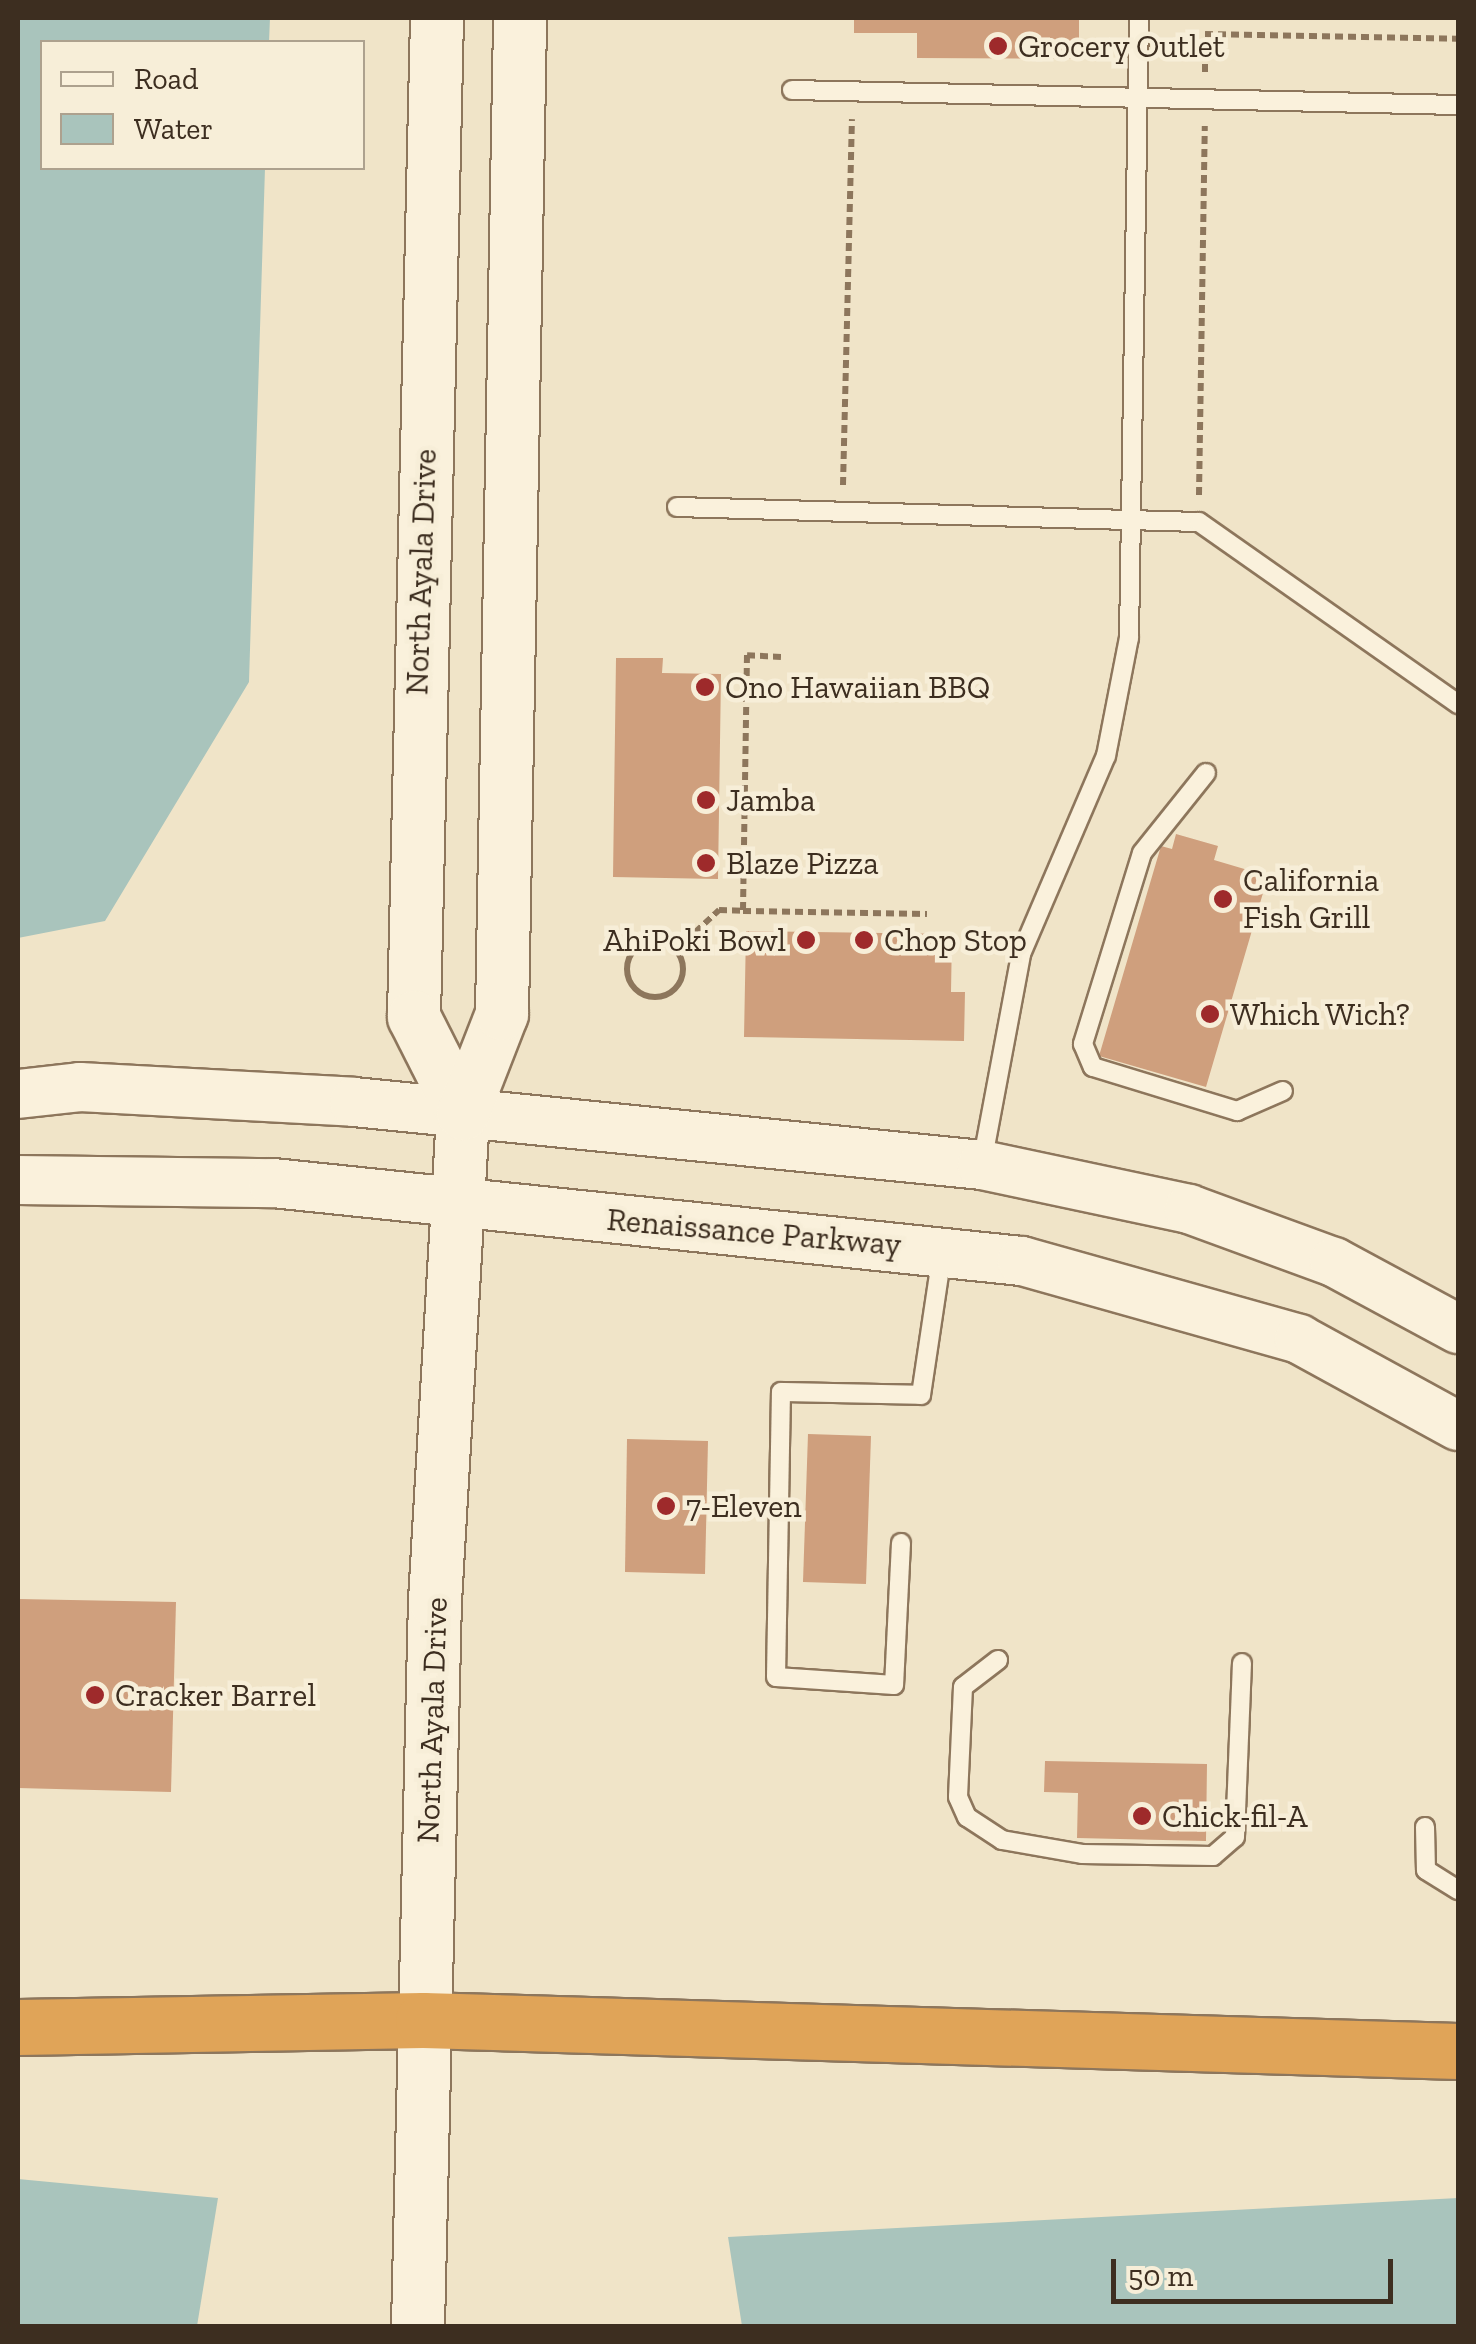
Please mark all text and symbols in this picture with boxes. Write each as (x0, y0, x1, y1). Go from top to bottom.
place label: Grocery Outlet (1018, 27, 1225, 65)
marker: Grocery Outlet (987, 35, 1009, 57)
legend (40, 40, 365, 170)
text: Road (134, 61, 199, 97)
text: Water (134, 111, 213, 147)
street label: North Ayala Drive (397, 448, 445, 696)
place label: Ono Hawaiian BBQ (725, 668, 990, 706)
marker: Ono Hawaiian BBQ (694, 676, 716, 698)
place label: Jamba (726, 781, 815, 819)
marker: Jamba (695, 789, 717, 811)
place label: Blaze Pizza (726, 844, 879, 882)
marker: Blaze Pizza (695, 852, 717, 874)
place label: California Fish Grill (1243, 862, 1379, 937)
marker: California Fish Grill (1212, 888, 1234, 910)
place label: AhiPoki Bowl (603, 921, 786, 959)
place label: Chop Stop (884, 921, 1027, 959)
marker: AhiPoki Bowl (795, 929, 817, 951)
marker: Chop Stop (853, 929, 875, 951)
place label: Which Wich? (1230, 995, 1411, 1033)
marker: Which Wich? (1199, 1003, 1221, 1025)
street label: Renaissance Parkway (605, 1200, 903, 1264)
place label: 7-Eleven (686, 1487, 802, 1525)
marker: 7-Eleven (655, 1495, 677, 1517)
street label: North Ayala Drive (408, 1596, 456, 1844)
place label: Cracker Barrel (115, 1676, 316, 1714)
marker: Cracker Barrel (84, 1684, 106, 1706)
place label: Chick-fil-A (1162, 1797, 1308, 1835)
marker: Chick-fil-A (1131, 1805, 1153, 1827)
scale bar (1116, 2239, 1398, 2301)
text: 50 m (1128, 2258, 1193, 2294)

